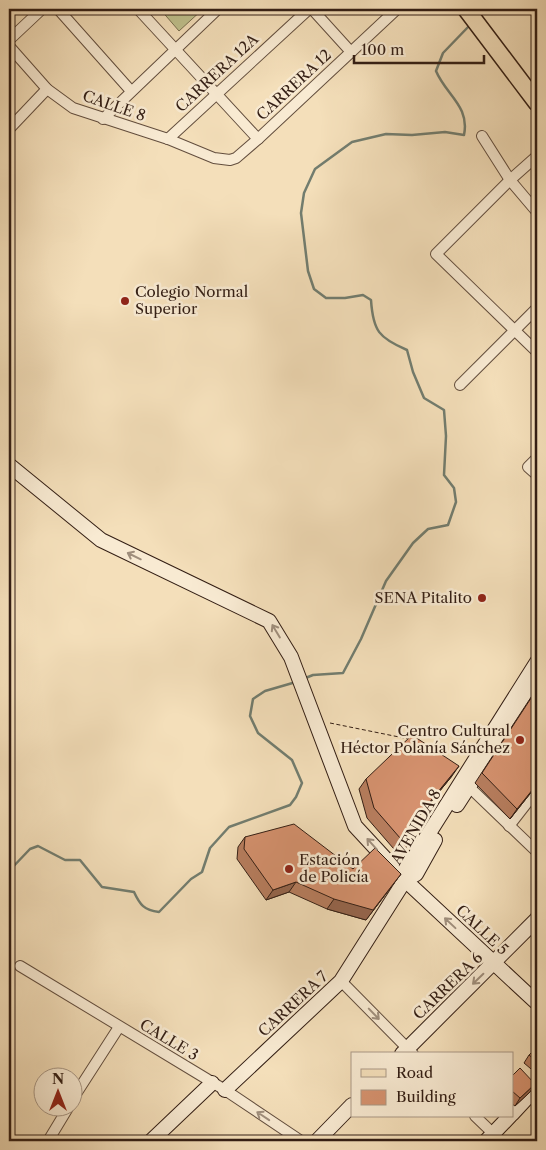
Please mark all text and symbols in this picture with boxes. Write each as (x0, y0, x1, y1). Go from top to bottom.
street label: CARRERA 12A (171, 29, 263, 116)
scale bar (354, 32, 484, 64)
text: 100 m (361, 40, 404, 59)
street label: CARRERA 12 (252, 45, 335, 124)
street label: CALLE 8 (80, 86, 148, 125)
place label: Colegio Normal Superior (135, 282, 249, 318)
marker: Colegio Normal Superior (119, 295, 131, 307)
one-way arrow (127, 551, 142, 560)
place label: SENA Pitalito (375, 588, 472, 607)
marker: SENA Pitalito (476, 592, 488, 604)
one-way arrow (270, 625, 280, 639)
place label: Centro Cultural Héctor Polanía Sánchez (340, 721, 511, 757)
marker: Centro Cultural Héctor Polanía Sánchez (514, 734, 526, 746)
street label: AVENIDA 8 (386, 785, 445, 869)
one-way arrow (366, 838, 378, 851)
place label: Estación de Policía (299, 850, 369, 886)
marker: Estación de Policía (283, 863, 295, 875)
street label: CALLE 5 (452, 901, 513, 959)
one-way arrow (444, 917, 457, 929)
street label: CARRERA 6 (409, 948, 487, 1023)
street label: CARRERA 7 (254, 966, 332, 1041)
one-way arrow (473, 972, 485, 984)
one-way arrow (368, 1008, 380, 1021)
street label: CALLE 3 (137, 1015, 202, 1064)
legend (351, 1052, 514, 1118)
text: Road (396, 1063, 433, 1082)
north arrow (32, 1068, 82, 1118)
text: N (52, 1070, 64, 1088)
text: Building (396, 1087, 456, 1106)
one-way arrow (256, 1111, 270, 1121)

